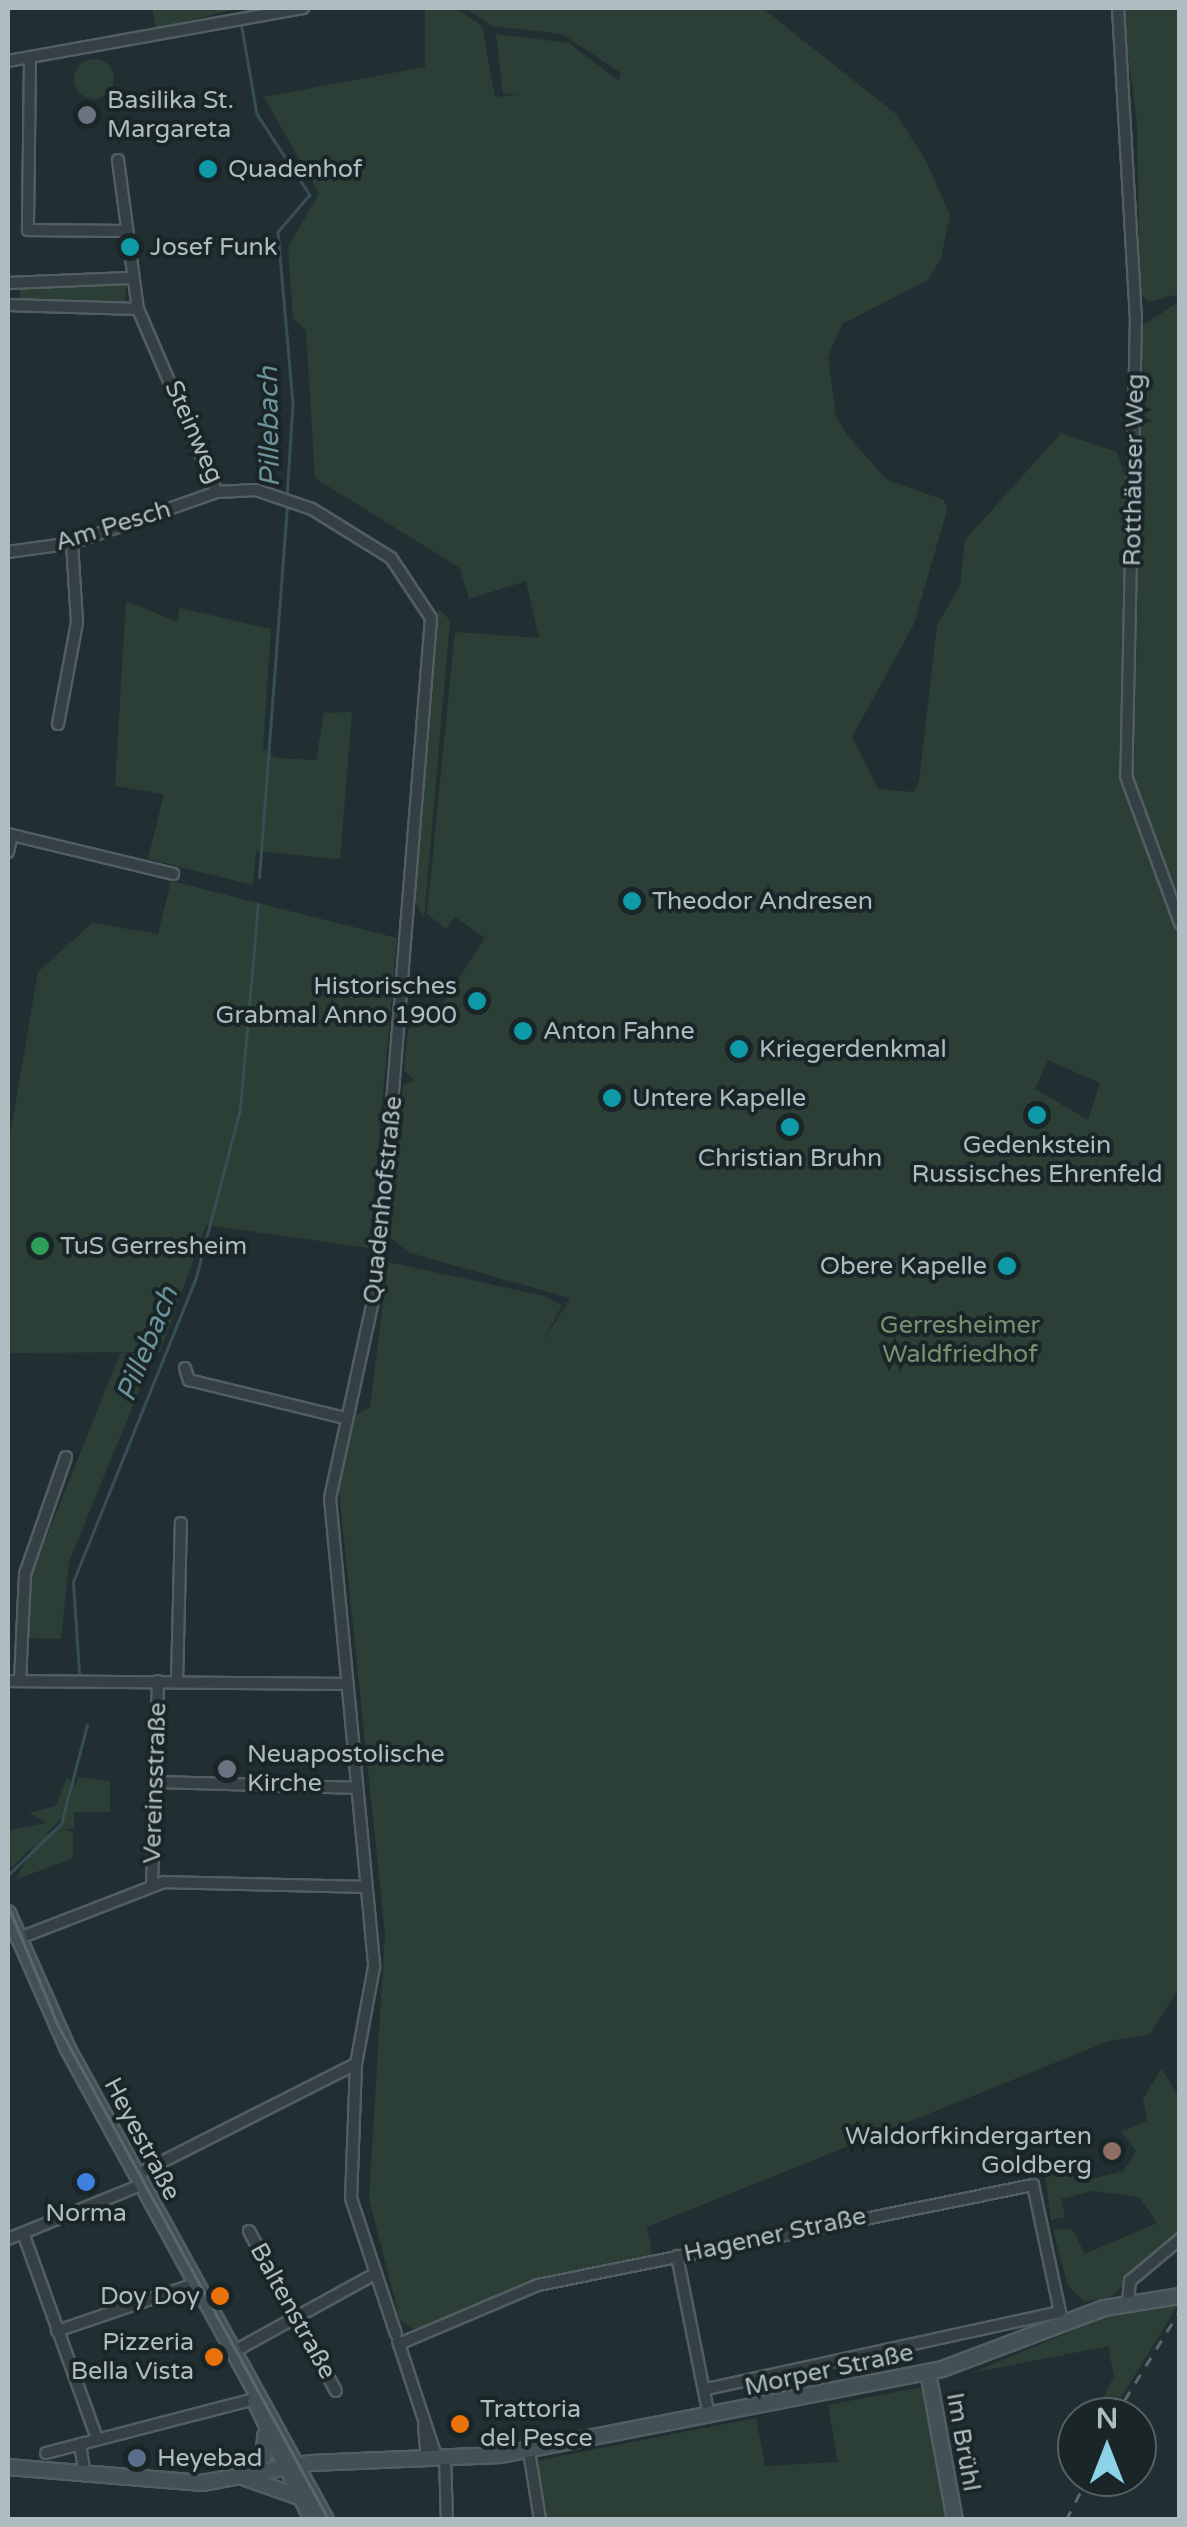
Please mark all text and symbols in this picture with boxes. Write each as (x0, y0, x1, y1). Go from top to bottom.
place label: Basilika St. Margareta (107, 86, 234, 145)
marker: Basilika St. Margareta (76, 104, 98, 126)
place label: Quadenhof (228, 154, 362, 184)
marker: Quadenhof (197, 158, 219, 180)
place label: Josef Funk (150, 232, 277, 262)
marker: Josef Funk (119, 236, 141, 258)
water label: Pillebach (251, 366, 287, 488)
street label: Rotthäuser Weg (1117, 373, 1151, 567)
street label: Steinweg (158, 376, 230, 488)
street label: Am Pesch (52, 494, 174, 558)
place label: Theodor Andresen (652, 886, 873, 916)
marker: Theodor Andresen (621, 890, 643, 912)
place label: Historisches Grabmal Anno 1900 (216, 972, 457, 1031)
marker: Historisches Grabmal Anno 1900 (466, 990, 488, 1012)
place label: Anton Fahne (543, 1016, 695, 1046)
marker: Anton Fahne (512, 1020, 534, 1042)
place label: Kriegerdenkmal (759, 1034, 947, 1064)
marker: Kriegerdenkmal (728, 1038, 750, 1060)
place label: Untere Kapelle (632, 1083, 806, 1113)
marker: Untere Kapelle (601, 1087, 623, 1109)
street label: Quadenhofstraße (357, 1095, 409, 1305)
marker: Gedenkstein Russisches Ehrenfeld (1026, 1104, 1048, 1126)
marker: Christian Bruhn (779, 1116, 801, 1138)
place label: Gedenkstein Russisches Ehrenfeld (912, 1131, 1162, 1190)
place label: Christian Bruhn (698, 1143, 882, 1173)
place label: TuS Gerresheim (60, 1231, 247, 1261)
marker: TuS Gerresheim (29, 1235, 51, 1257)
place label: Obere Kapelle (820, 1251, 987, 1281)
marker: Obere Kapelle (996, 1255, 1018, 1277)
water label: Pillebach (109, 1282, 185, 1406)
park label: Gerresheimer Waldfriedhof (880, 1311, 1040, 1370)
street label: Vereinsstraße (137, 1702, 173, 1864)
place label: Neuapostolische Kirche (247, 1740, 445, 1799)
marker: Neuapostolische Kirche (216, 1758, 238, 1780)
street label: Heyestraße (97, 2073, 187, 2205)
place label: Waldorfkindergarten Goldberg (845, 2122, 1092, 2181)
marker: Waldorfkindergarten Goldberg (1101, 2140, 1123, 2162)
marker: Norma (75, 2171, 97, 2193)
place label: Norma (45, 2198, 127, 2228)
street label: Hagener Straße (681, 2201, 869, 2269)
street label: Baltenstraße (243, 2238, 343, 2384)
place label: Doy Doy (100, 2281, 200, 2311)
marker: Doy Doy (209, 2285, 231, 2307)
place label: Pizzeria Bella Vista (71, 2328, 194, 2387)
street label: Morper Straße (742, 2337, 916, 2403)
marker: Pizzeria Bella Vista (203, 2346, 225, 2368)
street label: Im Brühl (940, 2390, 986, 2494)
place label: Trattoria del Pesce (480, 2395, 593, 2454)
north arrow (1057, 2397, 1157, 2497)
text: N (1096, 2402, 1118, 2436)
marker: Trattoria del Pesce (449, 2413, 471, 2435)
place label: Heyebad (157, 2443, 263, 2473)
marker: Heyebad (126, 2447, 148, 2469)

